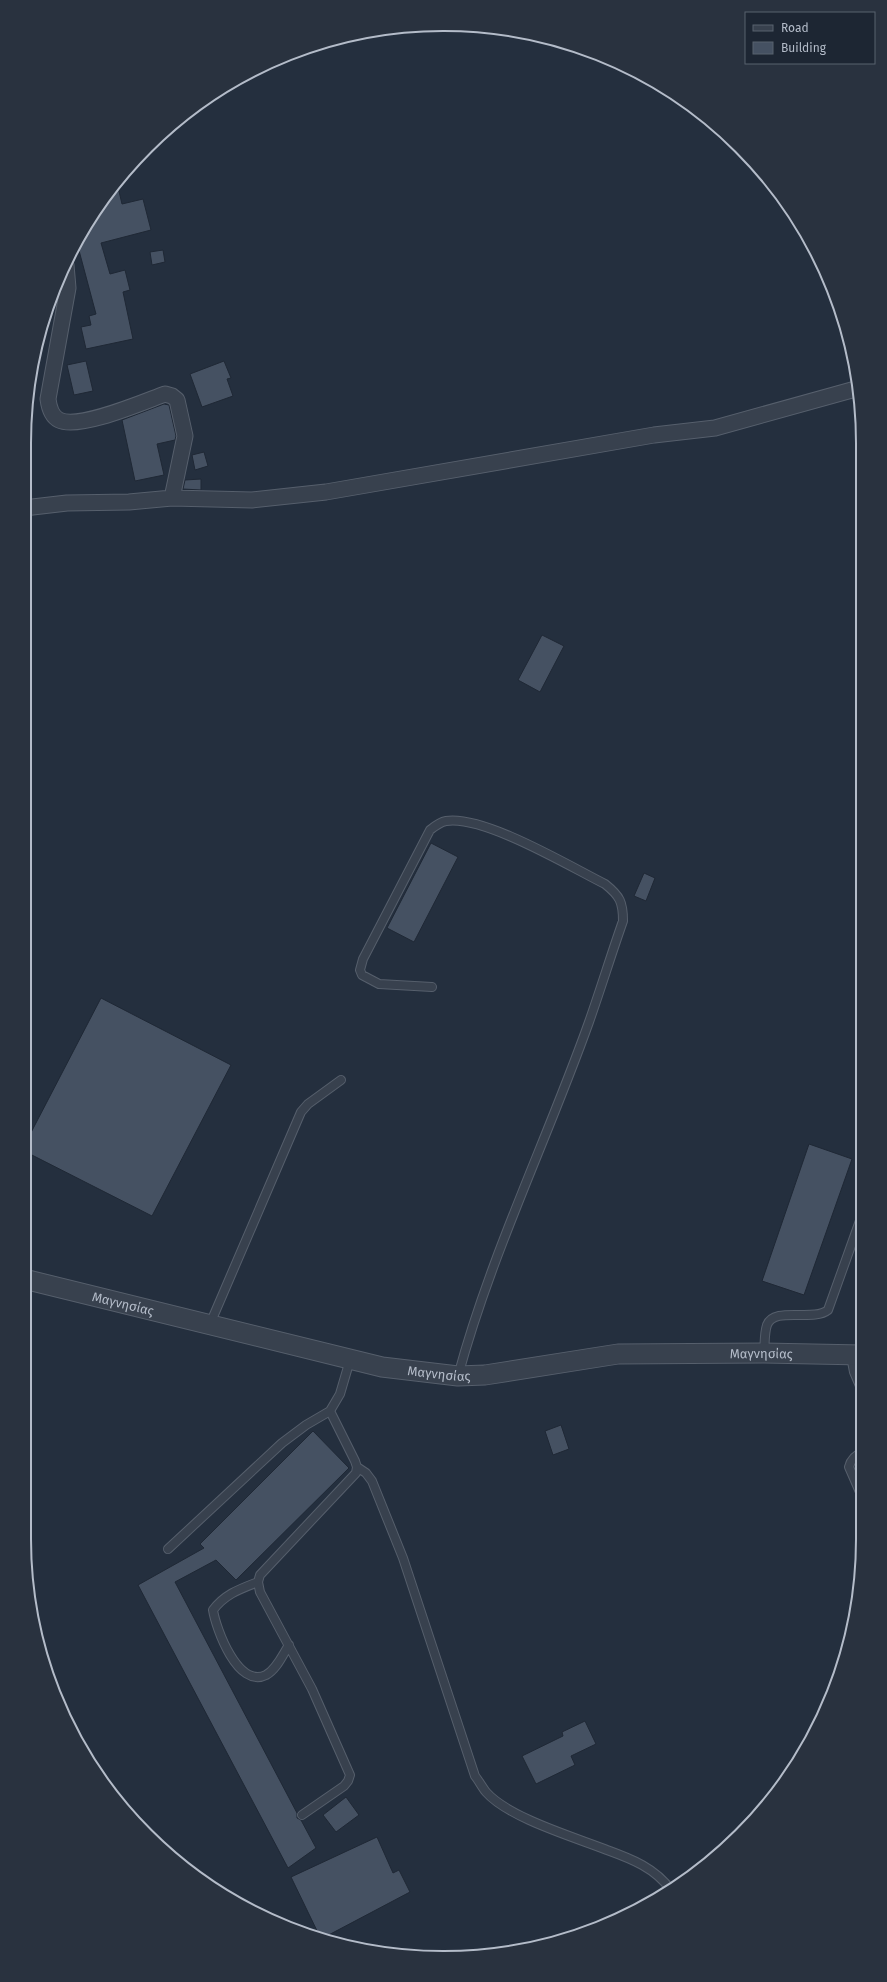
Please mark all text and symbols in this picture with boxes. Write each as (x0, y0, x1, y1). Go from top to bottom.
legend (745, 12, 875, 64)
text: Road (781, 21, 809, 35)
text: Building (781, 41, 827, 55)
street label: Μαγνησίας (91, 1289, 155, 1318)
street label: Μαγνησίας (730, 1345, 793, 1361)
street label: Μαγνησίας (407, 1363, 471, 1384)

